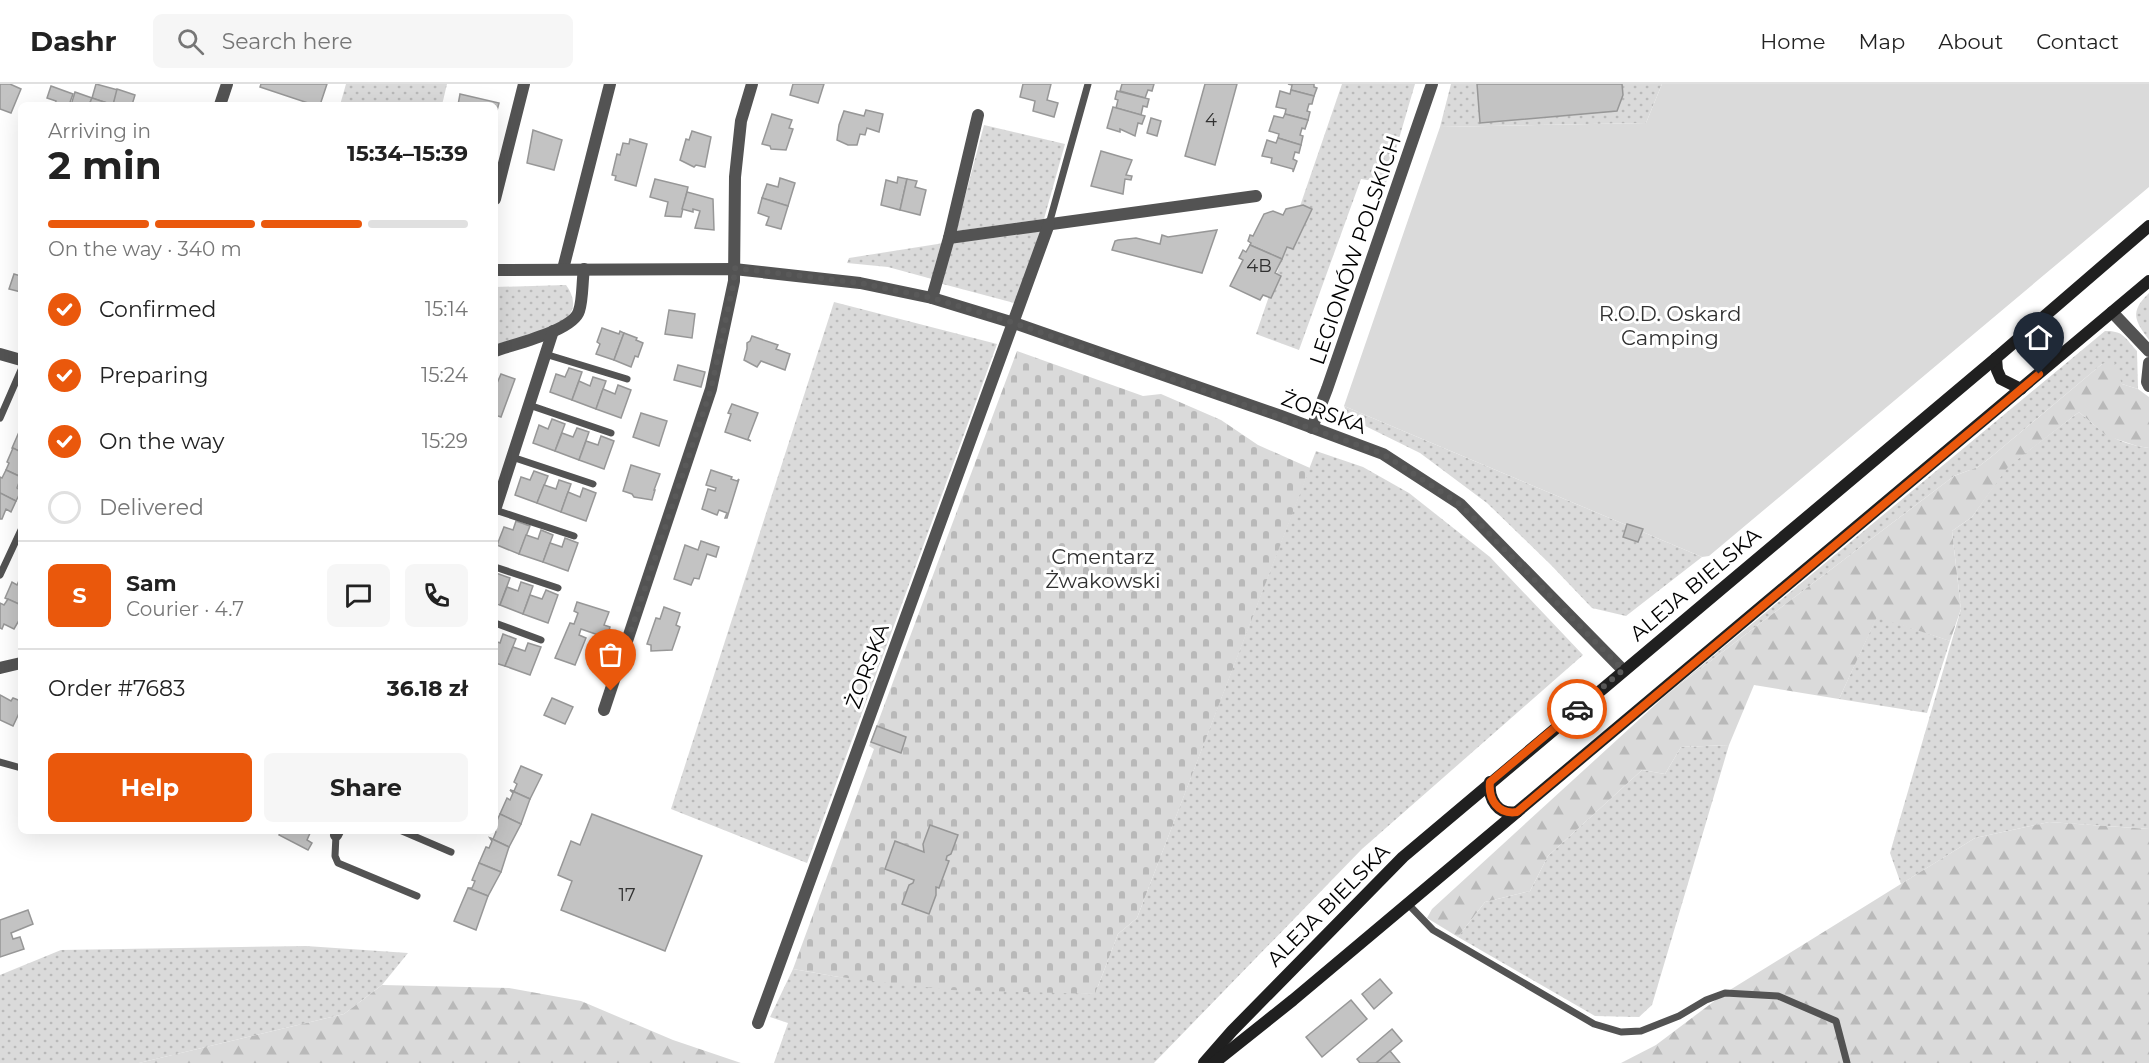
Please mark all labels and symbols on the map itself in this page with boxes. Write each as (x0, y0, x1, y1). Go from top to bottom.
house number: 4 (1205, 109, 1217, 131)
street label: LEGIONÓW POLSKICH (1304, 132, 1406, 368)
house number: 4B (1246, 255, 1272, 277)
park label: R.O.D. Oskard Camping (1599, 301, 1741, 350)
pin (2013, 312, 2064, 374)
street label: ŻORSKA (1278, 385, 1371, 439)
street label: ALEJA BIELSKA (1625, 521, 1766, 646)
park label: Cmentarz Żwakowski (1045, 544, 1161, 593)
street label: ŻORSKA (840, 619, 894, 712)
pin (585, 629, 636, 691)
courier (1547, 679, 1607, 739)
street label: ALEJA BIELSKA (1262, 838, 1395, 971)
house number: 17 (618, 884, 636, 906)

